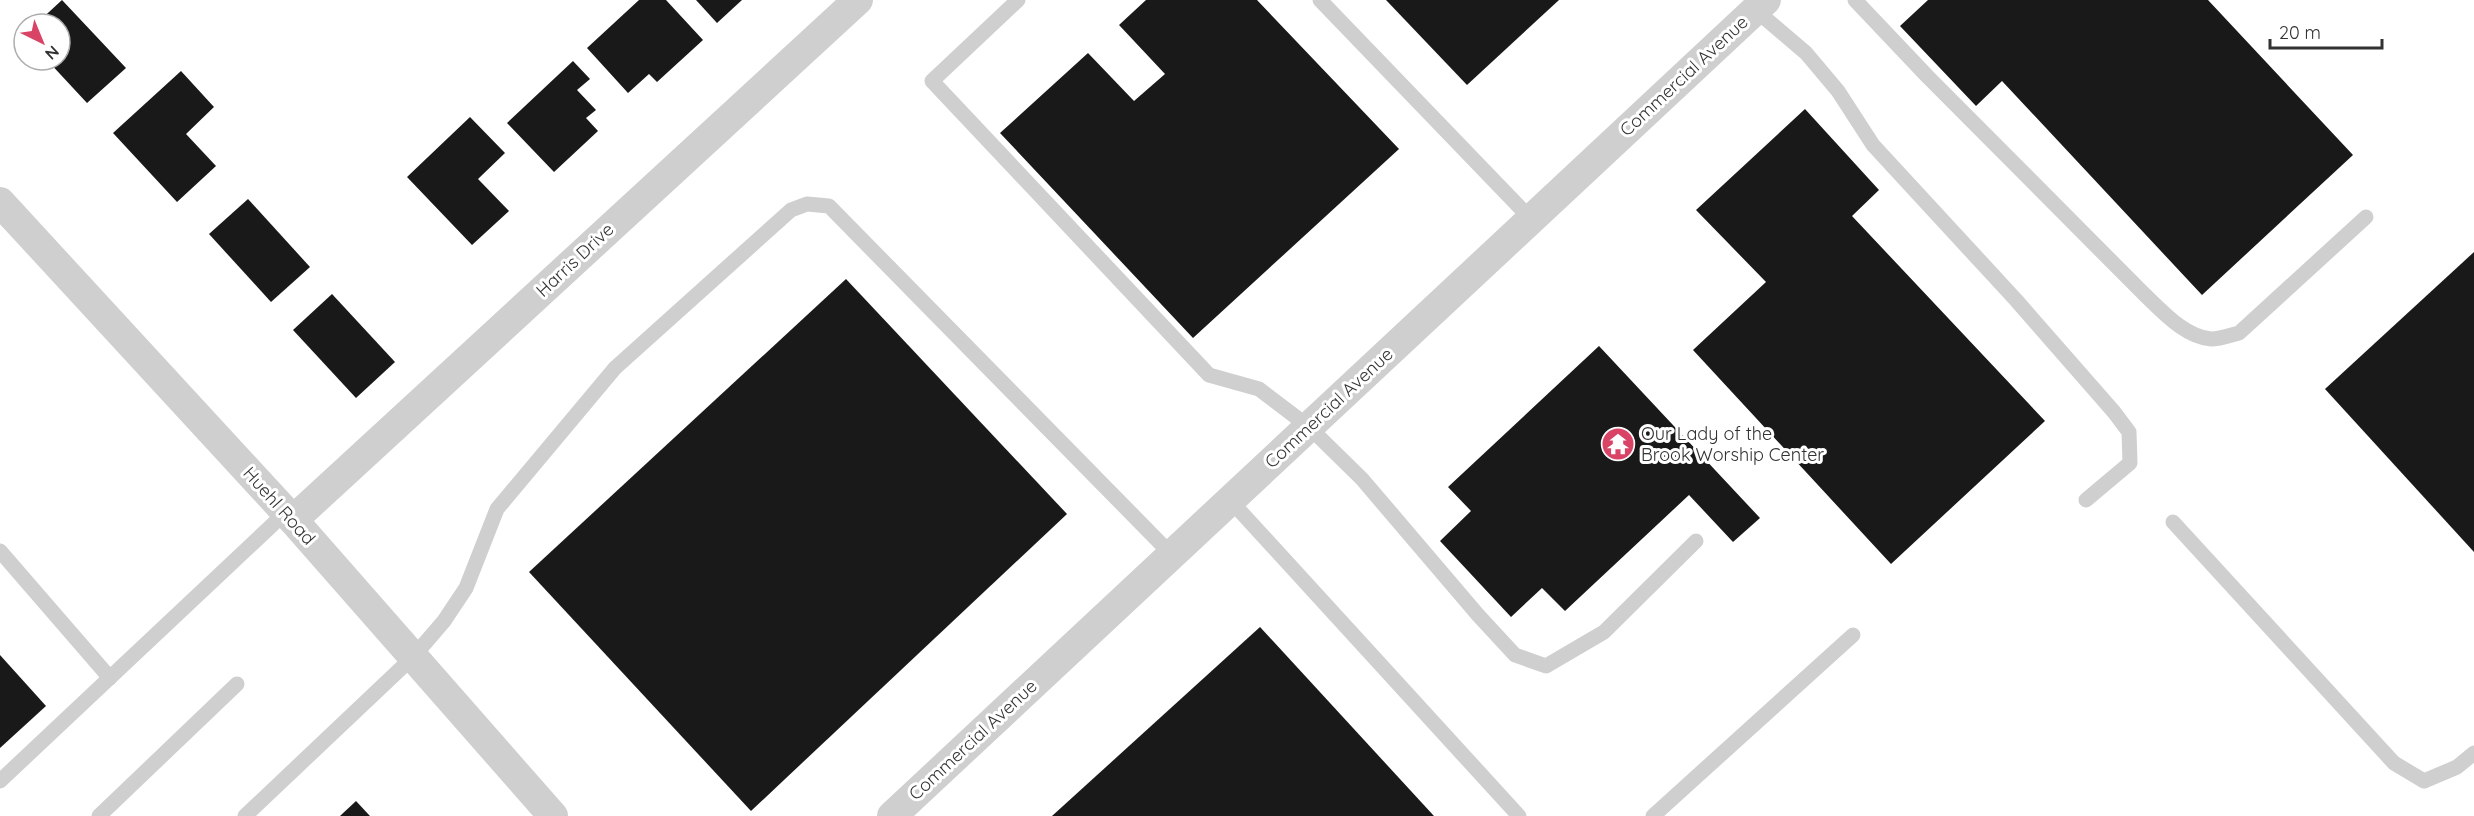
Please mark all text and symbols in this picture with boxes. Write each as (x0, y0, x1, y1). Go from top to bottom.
street label: Commercial Avenue (1615, 10, 1753, 141)
north arrow (12, 12, 72, 72)
scale bar (2270, 12, 2382, 50)
text: 20 m (2279, 21, 2321, 44)
text: N (41, 42, 63, 64)
street label: Harris Drive (531, 218, 618, 302)
street label: Commercial Avenue (1260, 342, 1398, 473)
place label: Our Lady of the Brook Worship Center (1641, 422, 1824, 466)
temple icon: Our Lady of the Brook Worship Center (1600, 426, 1636, 462)
street label: Huehl Road (238, 462, 320, 550)
street label: Commercial Avenue (904, 674, 1042, 805)

